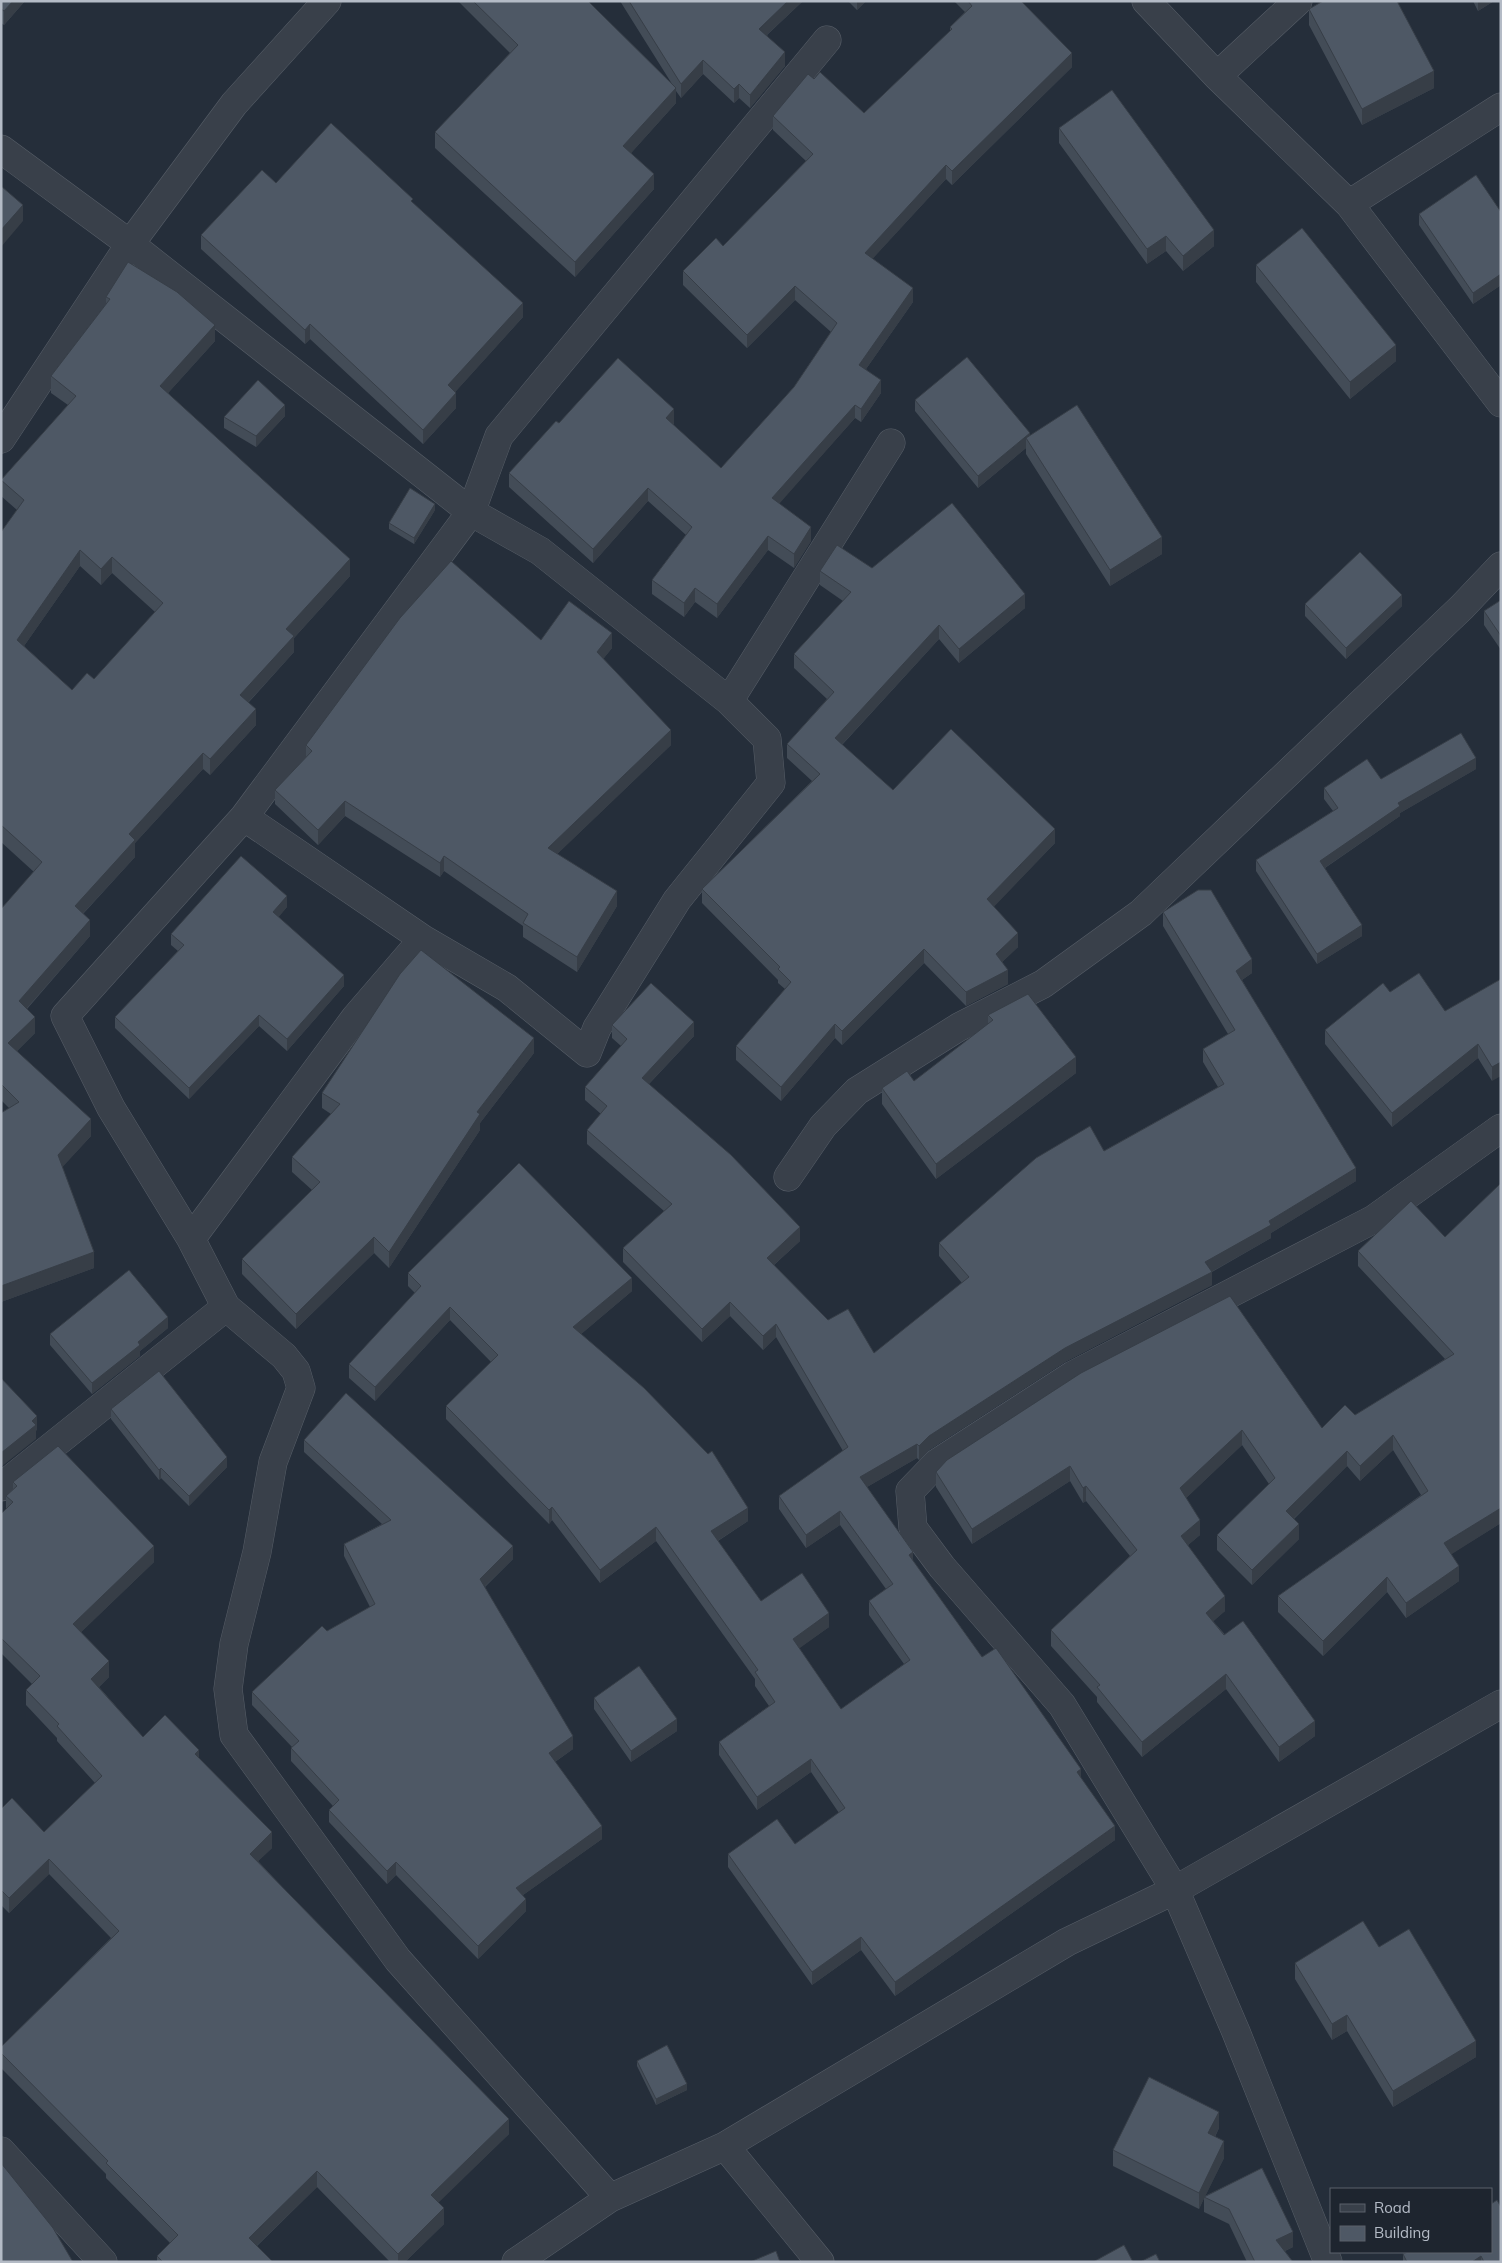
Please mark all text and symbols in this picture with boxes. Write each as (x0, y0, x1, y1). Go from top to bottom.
legend (1330, 2188, 1492, 2253)
text: Road (1374, 2198, 1411, 2217)
text: Building (1374, 2223, 1430, 2242)

